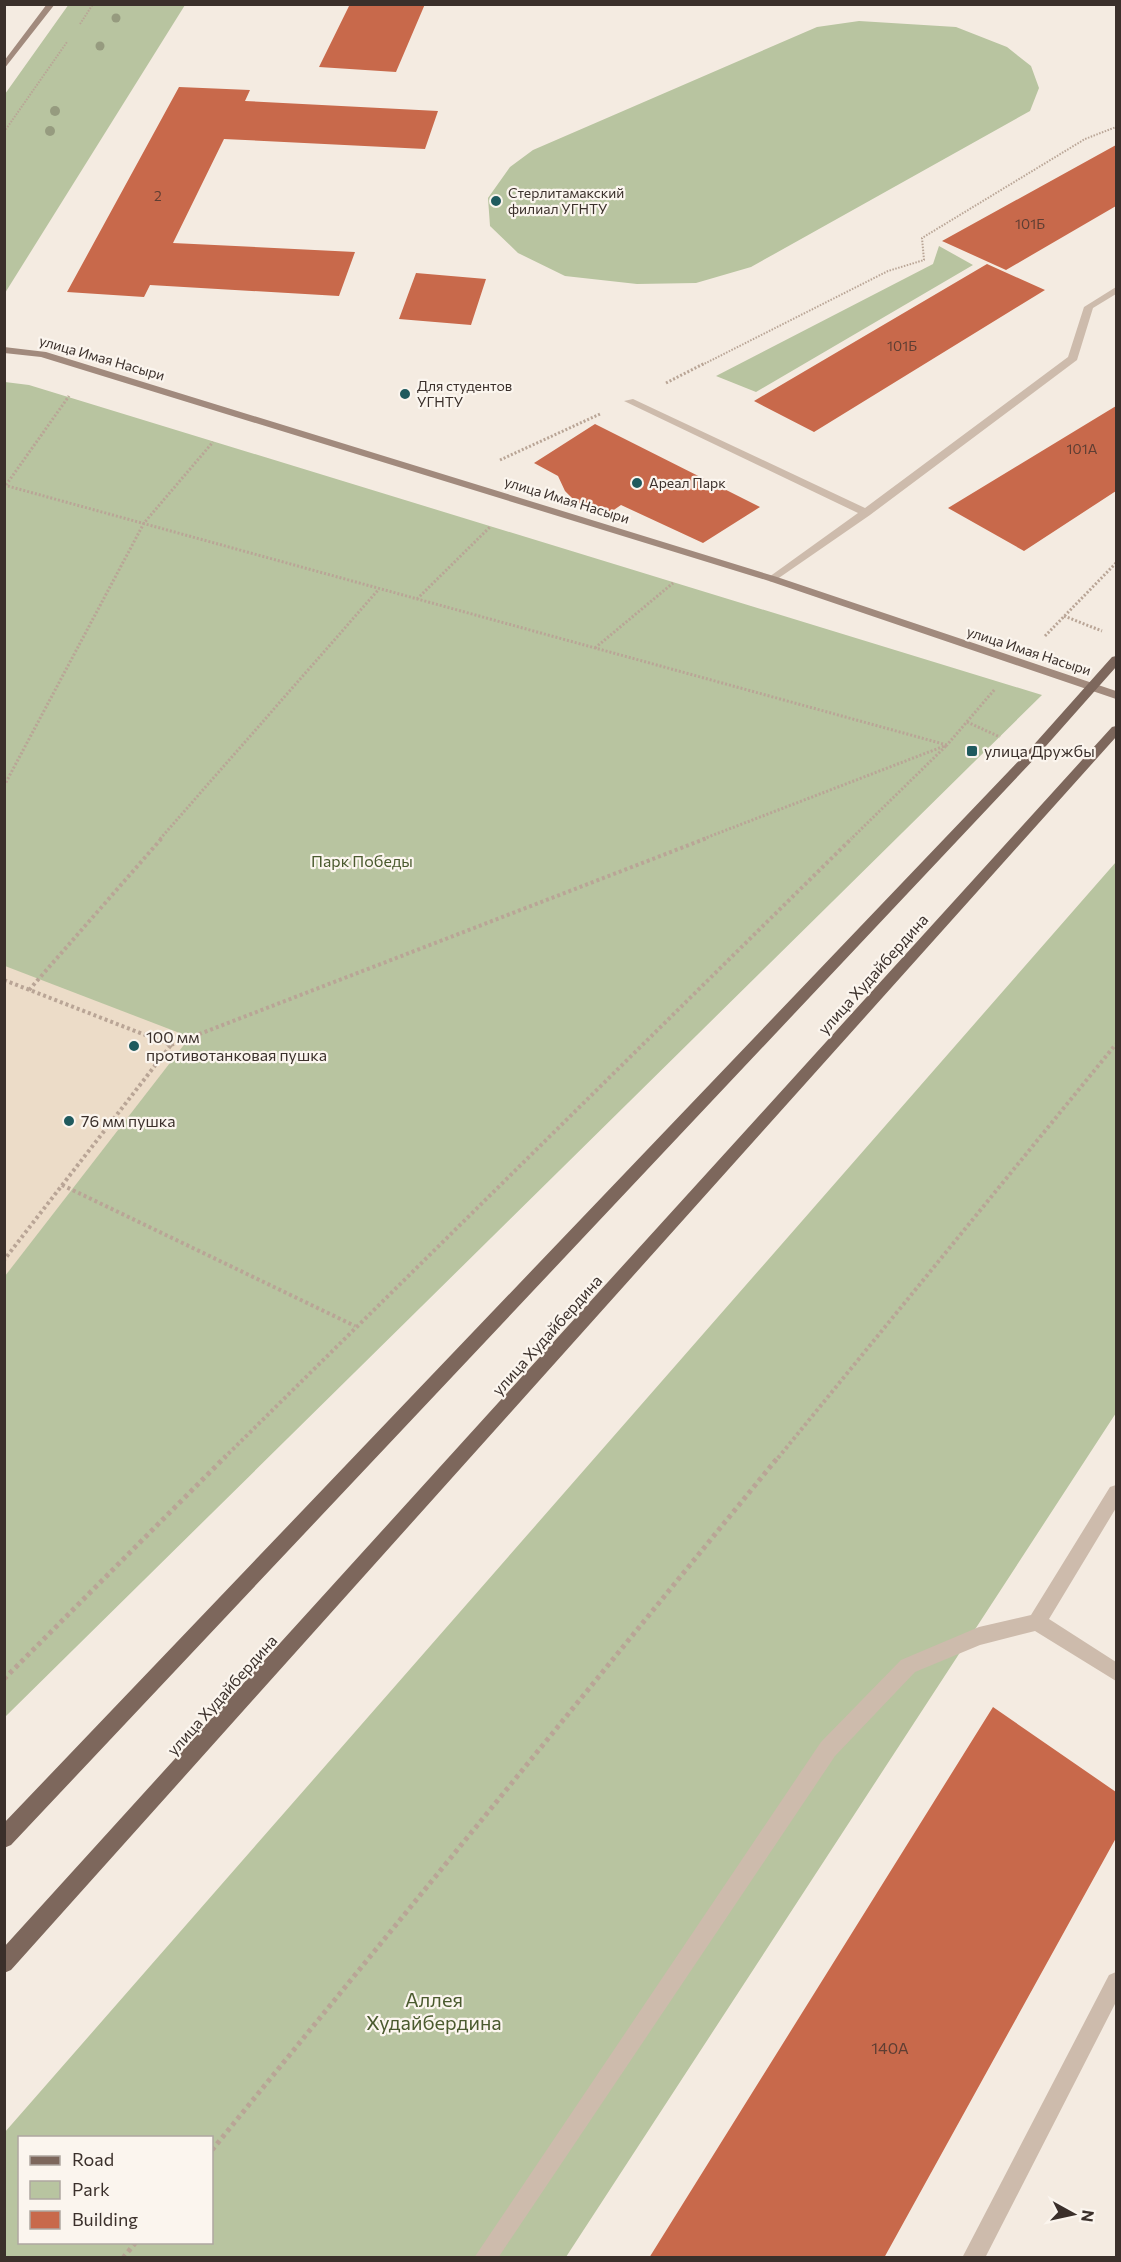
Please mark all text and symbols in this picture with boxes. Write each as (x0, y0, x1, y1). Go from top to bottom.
place label: Стерлитамакский филиал УГНТУ (508, 184, 624, 217)
house number: 2 (154, 187, 162, 204)
marker: Стерлитамакский филиал УГНТУ (489, 194, 503, 208)
house number: 101Б (1015, 215, 1045, 232)
street label: улица Имая Насыри (37, 331, 167, 384)
house number: 101Б (887, 337, 917, 354)
place label: Для студентов УГНТУ (417, 377, 512, 410)
marker: Для студентов УГНТУ (398, 387, 412, 401)
house number: 101А (1067, 440, 1098, 457)
street label: улица Имая Насыри (503, 472, 632, 527)
place label: Ареал Парк (649, 474, 726, 491)
marker: Ареал Парк (630, 476, 644, 490)
street label: улица Имая Насыри (965, 622, 1094, 679)
place label: улица Дружбы (984, 741, 1095, 760)
marker: улица Дружбы (965, 744, 979, 758)
park label: Парк Победы (311, 851, 413, 870)
street label: улица Худайбердина (814, 910, 932, 1038)
place label: 100 мм противотанковая пушка (146, 1027, 327, 1064)
marker: 100 мм противотанковая пушка (127, 1039, 141, 1053)
place label: 76 мм пушка (81, 1111, 176, 1130)
marker: 76 мм пушка (62, 1114, 76, 1128)
street label: улица Худайбердина (488, 1271, 606, 1399)
street label: улица Худайбердина (163, 1631, 281, 1759)
park label: Аллея Худайбердина (366, 1987, 502, 2034)
house number: 140А (871, 2038, 909, 2057)
legend (18, 2136, 213, 2244)
text: Road (72, 2148, 114, 2170)
text: Park (72, 2178, 110, 2200)
north arrow (1043, 2184, 1103, 2244)
text: Building (72, 2208, 138, 2230)
text: N (1078, 2209, 1099, 2223)

